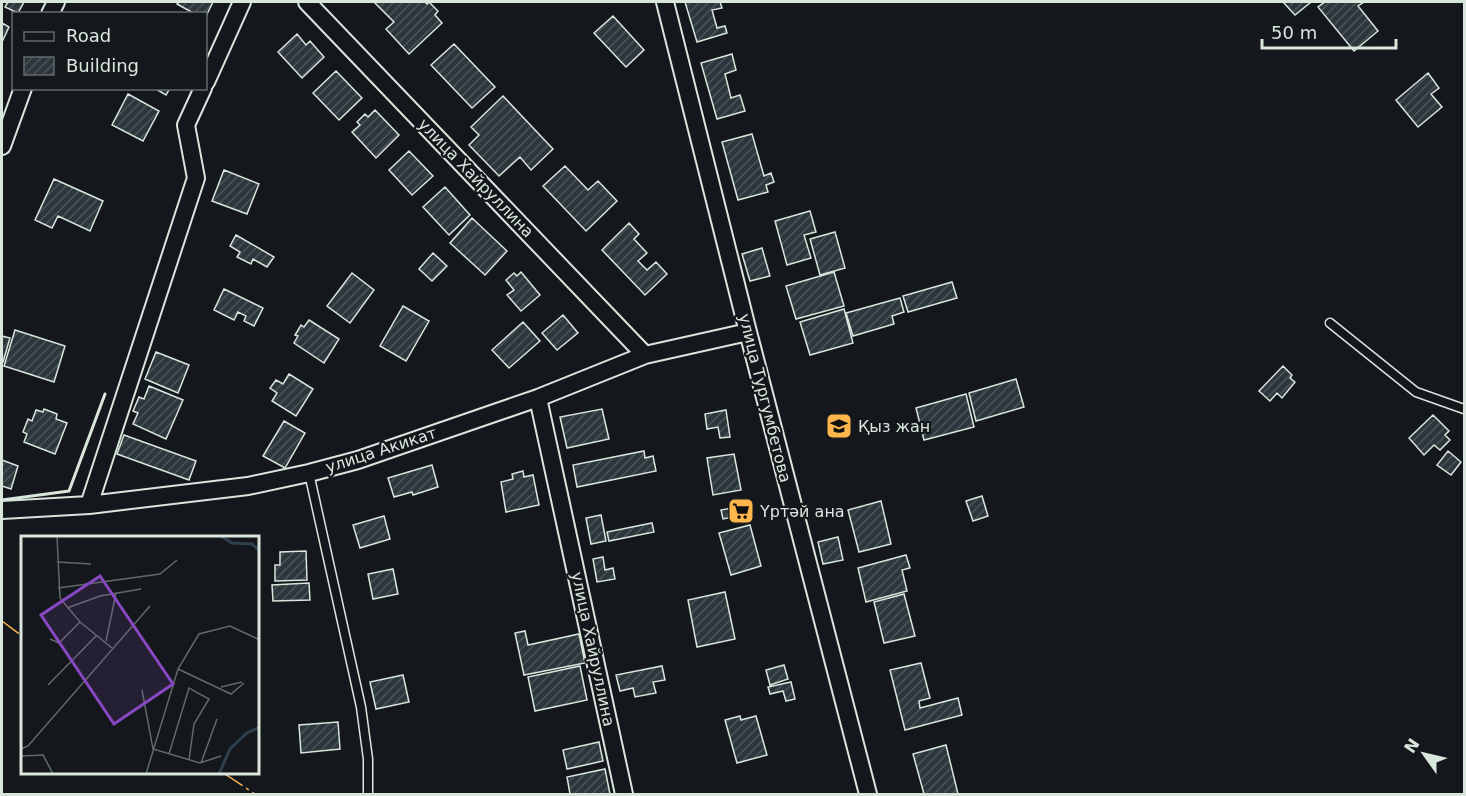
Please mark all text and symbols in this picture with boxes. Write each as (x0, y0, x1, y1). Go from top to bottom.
legend (12, 12, 207, 90)
scale bar (1262, 12, 1396, 50)
text: 50 m (1271, 22, 1317, 43)
text: Road (66, 25, 111, 46)
text: Building (66, 55, 139, 76)
street label: улица Хайруллина (414, 115, 538, 241)
street label: улица Тургумбетова (735, 312, 795, 484)
school or university icon: Қыз жан (824, 411, 854, 441)
place label: Қыз жан (858, 417, 930, 436)
street label: улица Акикат (323, 423, 439, 477)
supermarket icon: Үртәй ана (726, 496, 756, 526)
place label: Үртәй ана (759, 502, 845, 521)
inset map (21, 536, 260, 775)
street label: улица Хайруллина (567, 570, 619, 728)
north arrow (1394, 724, 1454, 784)
text: N (1400, 735, 1424, 757)

